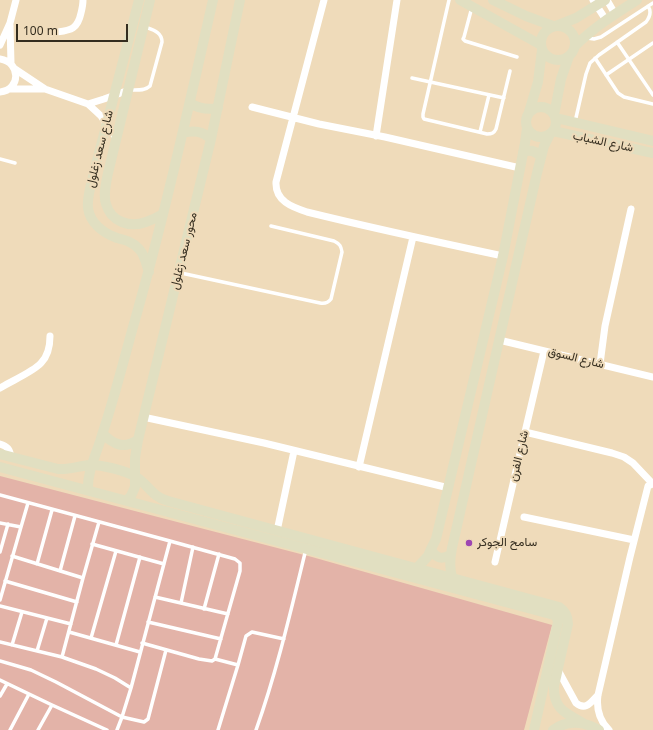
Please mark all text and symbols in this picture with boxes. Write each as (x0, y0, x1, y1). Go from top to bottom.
scale bar (18, 16, 130, 42)
text: 100 m (23, 22, 58, 39)
street label: شارع سعد زغلول (83, 109, 117, 189)
street label: شارع الشباب (571, 129, 635, 155)
street label: محور سعد زغلول (167, 211, 201, 291)
street label: شارع السوق (546, 344, 606, 372)
street label: شارع الفرن (506, 429, 532, 483)
place label: سامح الجوكر (477, 536, 537, 550)
marker: سامح الجوكر (464, 538, 474, 548)

